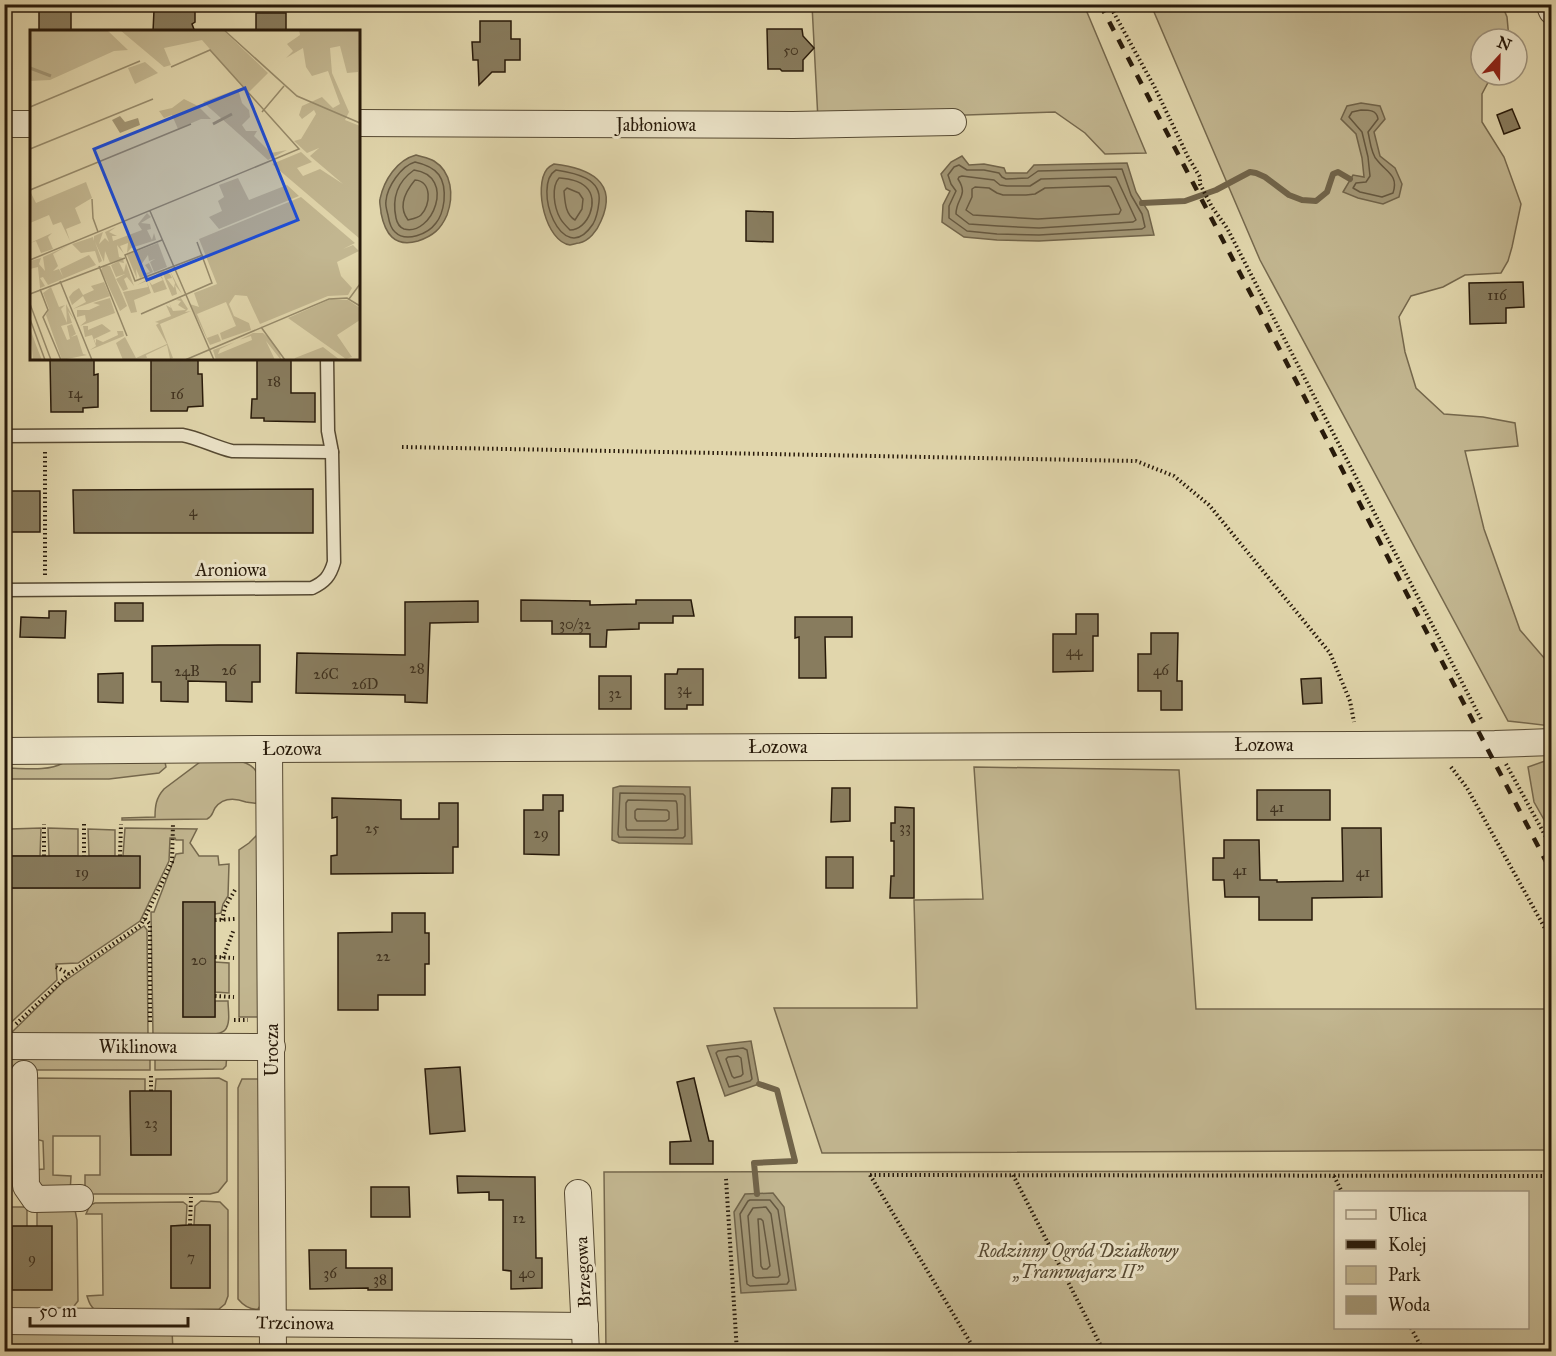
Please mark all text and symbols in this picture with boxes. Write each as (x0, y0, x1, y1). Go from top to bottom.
north arrow (1469, 27, 1529, 87)
inset map (30, 30, 360, 360)
text: N (1495, 32, 1515, 55)
house number: 50 (783, 41, 799, 59)
street label: Jabłoniowa (614, 114, 696, 137)
house number: 116 (1487, 286, 1508, 304)
house number: 18 (267, 372, 281, 390)
house number: 14 (68, 384, 83, 402)
house number: 16 (170, 385, 185, 403)
house number: 4 (189, 502, 198, 520)
street label: Aroniowa (194, 559, 267, 581)
house number: 30/32 (559, 615, 592, 633)
house number: 44 (1066, 642, 1083, 660)
house number: 28 (409, 659, 425, 677)
house number: 26 (221, 661, 238, 679)
house number: 46 (1153, 661, 1170, 679)
house number: 24B (174, 662, 200, 680)
house number: 26C (313, 665, 339, 683)
house number: 26D (352, 675, 379, 693)
house number: 34 (677, 680, 692, 698)
house number: 32 (608, 684, 622, 702)
street label: Łozowa (1234, 734, 1294, 756)
street label: Łozowa (748, 736, 808, 758)
street label: Łozowa (262, 738, 322, 760)
house number: 41 (1270, 798, 1284, 816)
house number: 33 (899, 818, 911, 836)
house number: 25 (365, 819, 379, 837)
house number: 29 (533, 824, 549, 842)
house number: 41 (1233, 861, 1247, 879)
house number: 19 (75, 863, 89, 881)
house number: 41 (1356, 863, 1370, 881)
house number: 22 (376, 947, 391, 965)
house number: 20 (191, 951, 207, 969)
street label: Urocza (261, 1023, 283, 1077)
street label: Wiklinowa (99, 1036, 178, 1058)
house number: 23 (144, 1114, 158, 1132)
legend (1334, 1191, 1529, 1329)
text: Ulica (1388, 1204, 1428, 1226)
house number: 12 (512, 1209, 526, 1227)
text: Kolej (1388, 1234, 1426, 1256)
street label: Brzegowa (570, 1235, 597, 1308)
park label: Rodzinny Ogród Działkowy „Tramwajarz II” (977, 1240, 1180, 1283)
house number: 7 (187, 1248, 195, 1266)
house number: 9 (28, 1249, 36, 1267)
house number: 36 (323, 1264, 338, 1282)
house number: 40 (518, 1264, 536, 1282)
text: Park (1388, 1264, 1421, 1286)
house number: 38 (373, 1270, 387, 1288)
scale bar (30, 1290, 188, 1328)
text: Woda (1388, 1294, 1431, 1316)
text: 50 m (39, 1300, 77, 1322)
street label: Trzcinowa (256, 1311, 334, 1335)

